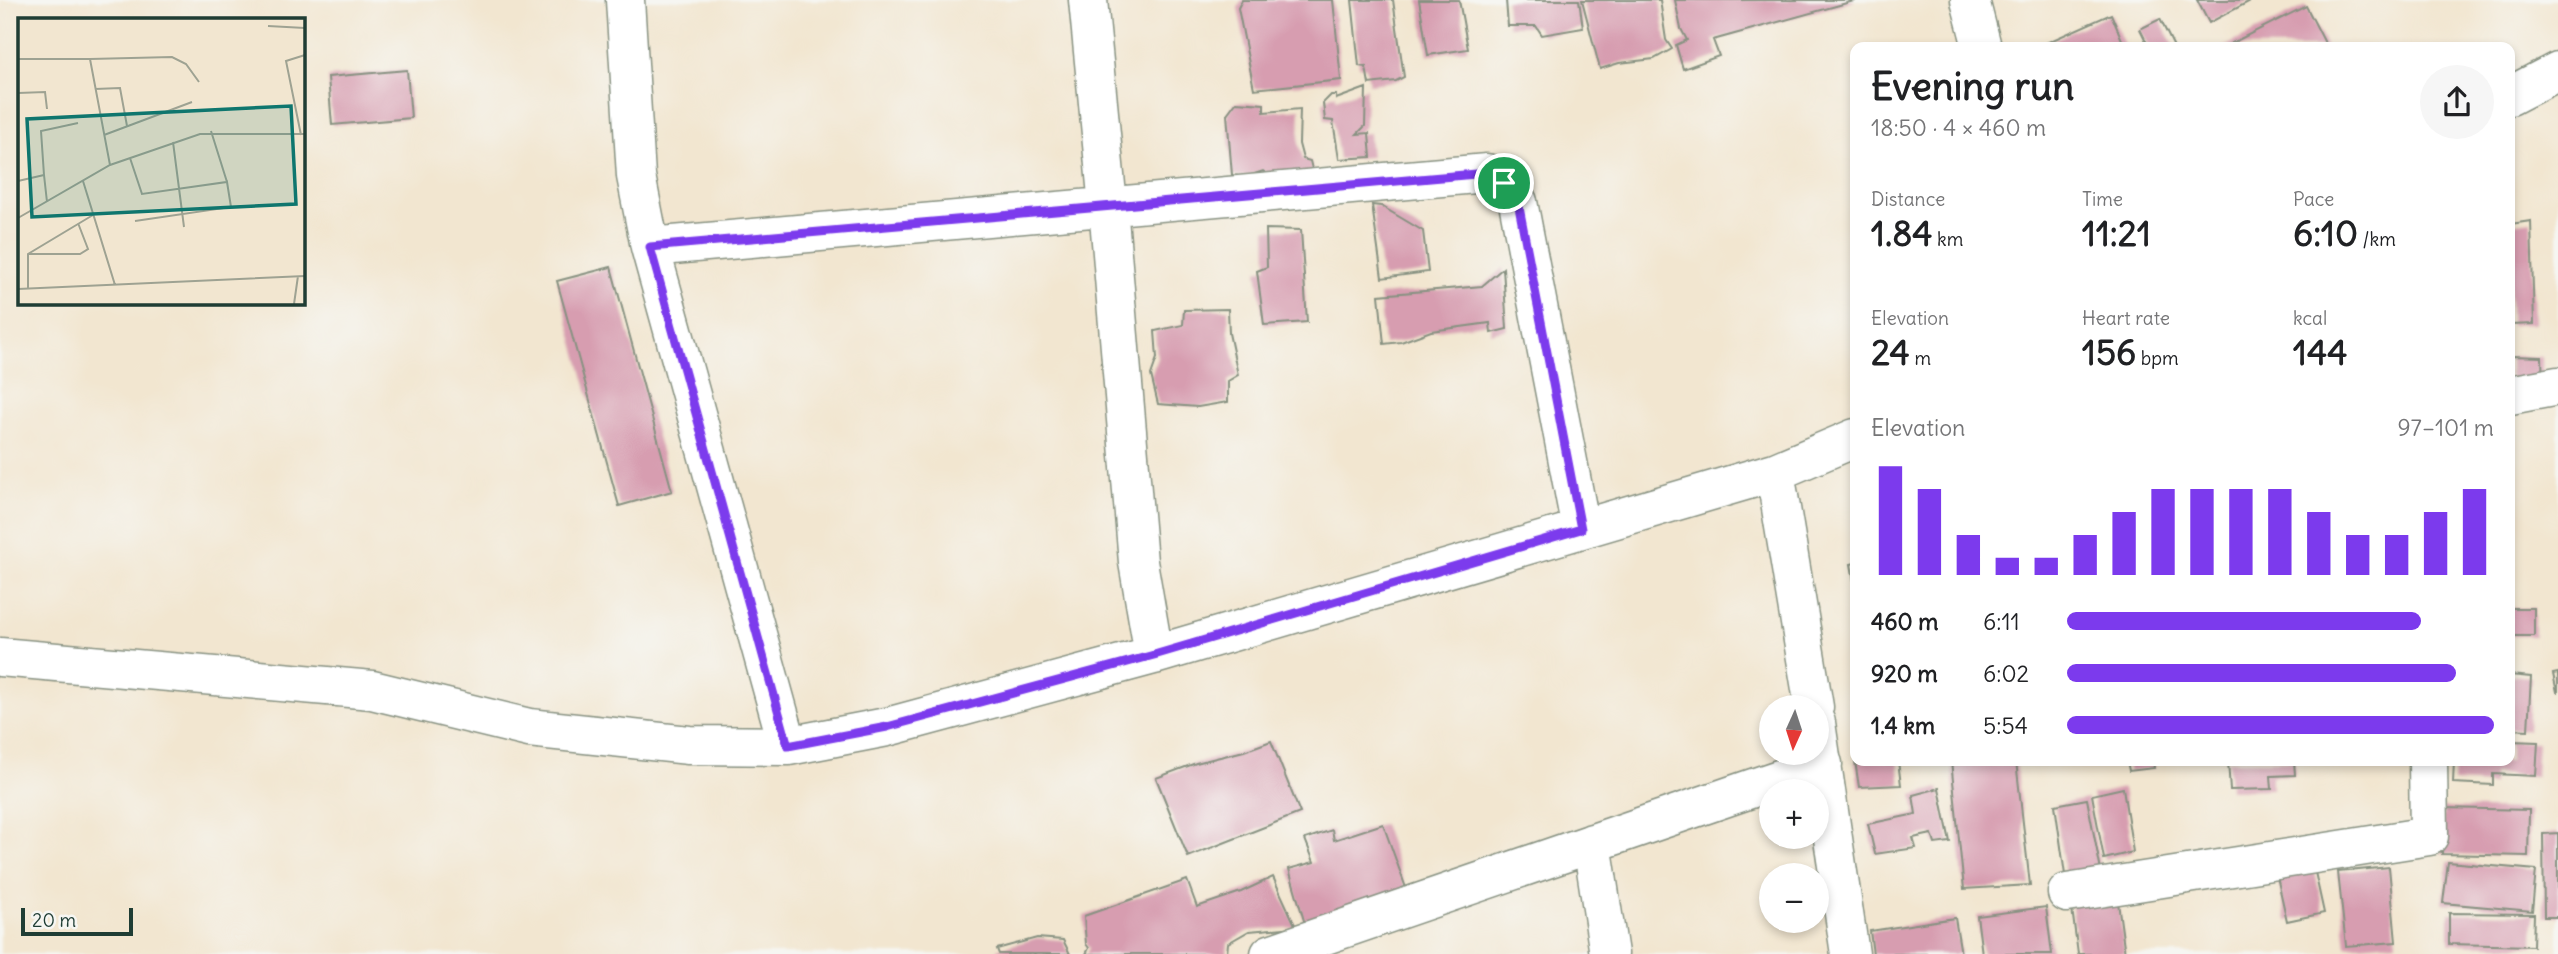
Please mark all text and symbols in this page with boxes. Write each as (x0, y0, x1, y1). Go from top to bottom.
inset map (18, 18, 304, 304)
text: Evening run (1871, 63, 2074, 110)
button: share (2420, 65, 2494, 139)
text: 18:50 · 4 × 460 m (1871, 113, 2046, 142)
pin (1474, 153, 1534, 213)
icon: arrive (1485, 164, 1523, 202)
text: Distance (1871, 187, 1945, 211)
text: Time (2082, 187, 2123, 211)
text: Pace (2293, 187, 2334, 211)
text: 1.84 (1871, 211, 1933, 255)
text: 11:21 (2082, 211, 2151, 255)
text: 6:10 (2293, 211, 2358, 255)
text: km (1933, 227, 1963, 251)
text: /km (2358, 227, 2396, 251)
text: Elevation (1871, 306, 1949, 330)
text: Heart rate (2082, 306, 2170, 330)
text: kcal (2293, 306, 2327, 330)
text: 24 (1871, 330, 1910, 374)
text: 156 (2082, 330, 2136, 374)
text: 144 (2293, 330, 2347, 374)
text: m (1910, 346, 1931, 370)
text: bpm (2136, 346, 2179, 370)
text: Elevation (1871, 413, 1965, 442)
text: 97–101 m (2397, 413, 2494, 442)
text: 460 m (1871, 607, 1938, 636)
text: 6:11 (1983, 607, 2020, 636)
text: 920 m (1871, 659, 1938, 688)
text: 6:02 (1983, 659, 2029, 688)
north arrow (1759, 695, 1829, 765)
map controls (1759, 695, 1829, 933)
text: 1.4 km (1871, 711, 1935, 740)
text: 5:54 (1983, 711, 2028, 740)
button: + (1759, 779, 1829, 849)
button: − (1759, 863, 1829, 933)
scale bar (21, 905, 133, 937)
text: 20 m (32, 908, 76, 932)

